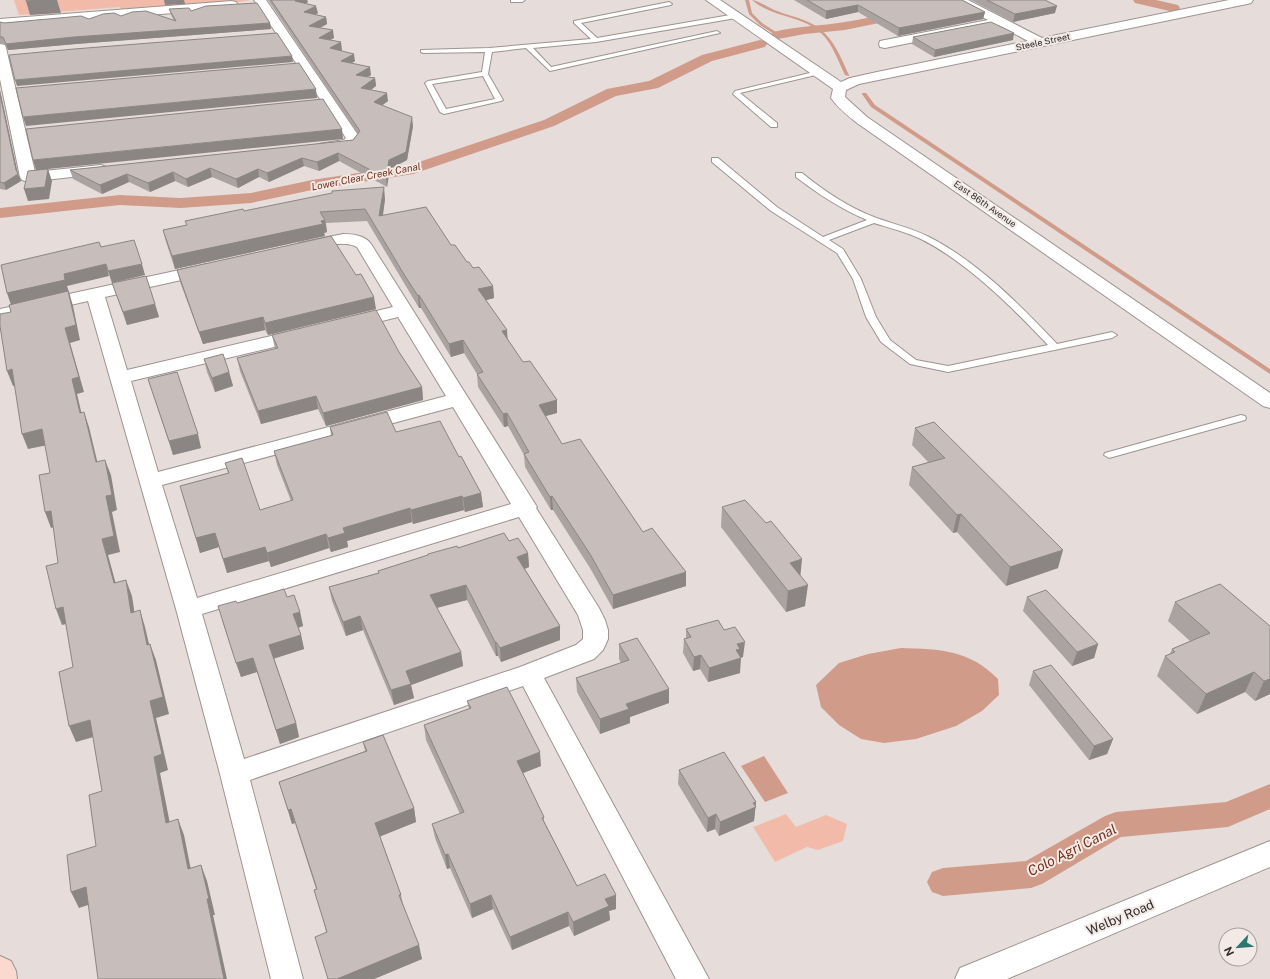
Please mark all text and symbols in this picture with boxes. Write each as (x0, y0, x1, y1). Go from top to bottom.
street label: Steele Street (1015, 30, 1072, 53)
water label: Lower Clear Creek Canal (310, 160, 422, 192)
street label: East 86th Avenue (952, 178, 1019, 229)
water label: Colo Agri Canal (1025, 821, 1119, 879)
street label: Welby Road (1084, 897, 1156, 938)
north arrow (1218, 927, 1258, 967)
text: N (1222, 945, 1236, 958)

